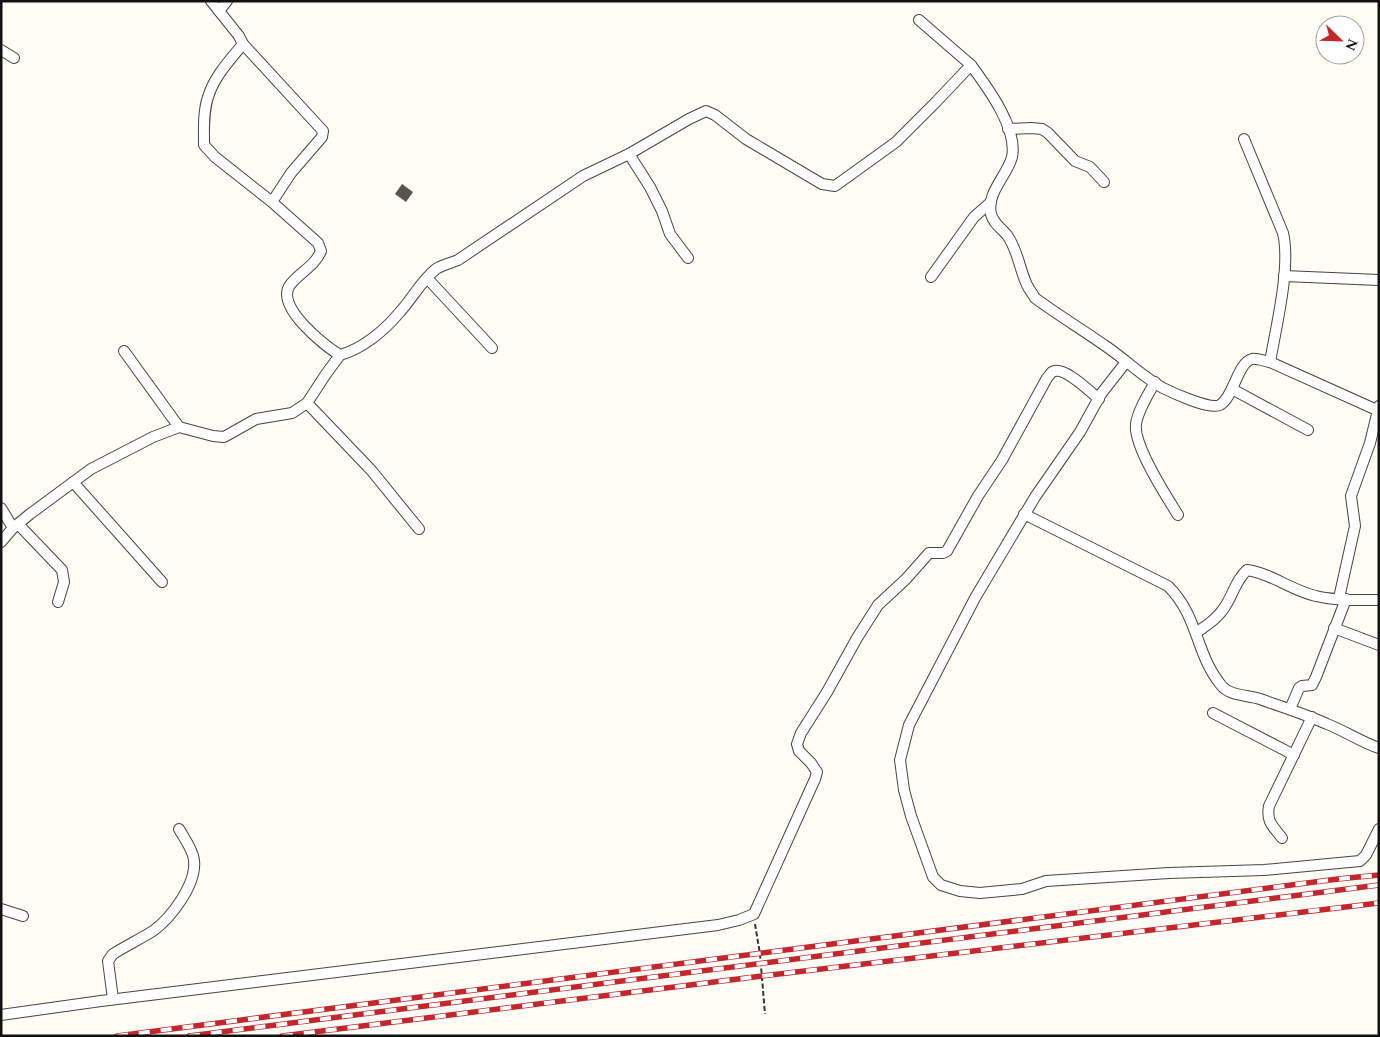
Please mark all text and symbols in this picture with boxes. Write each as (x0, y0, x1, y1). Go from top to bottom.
north arrow (1315, 15, 1365, 65)
text: N (1340, 36, 1363, 54)

